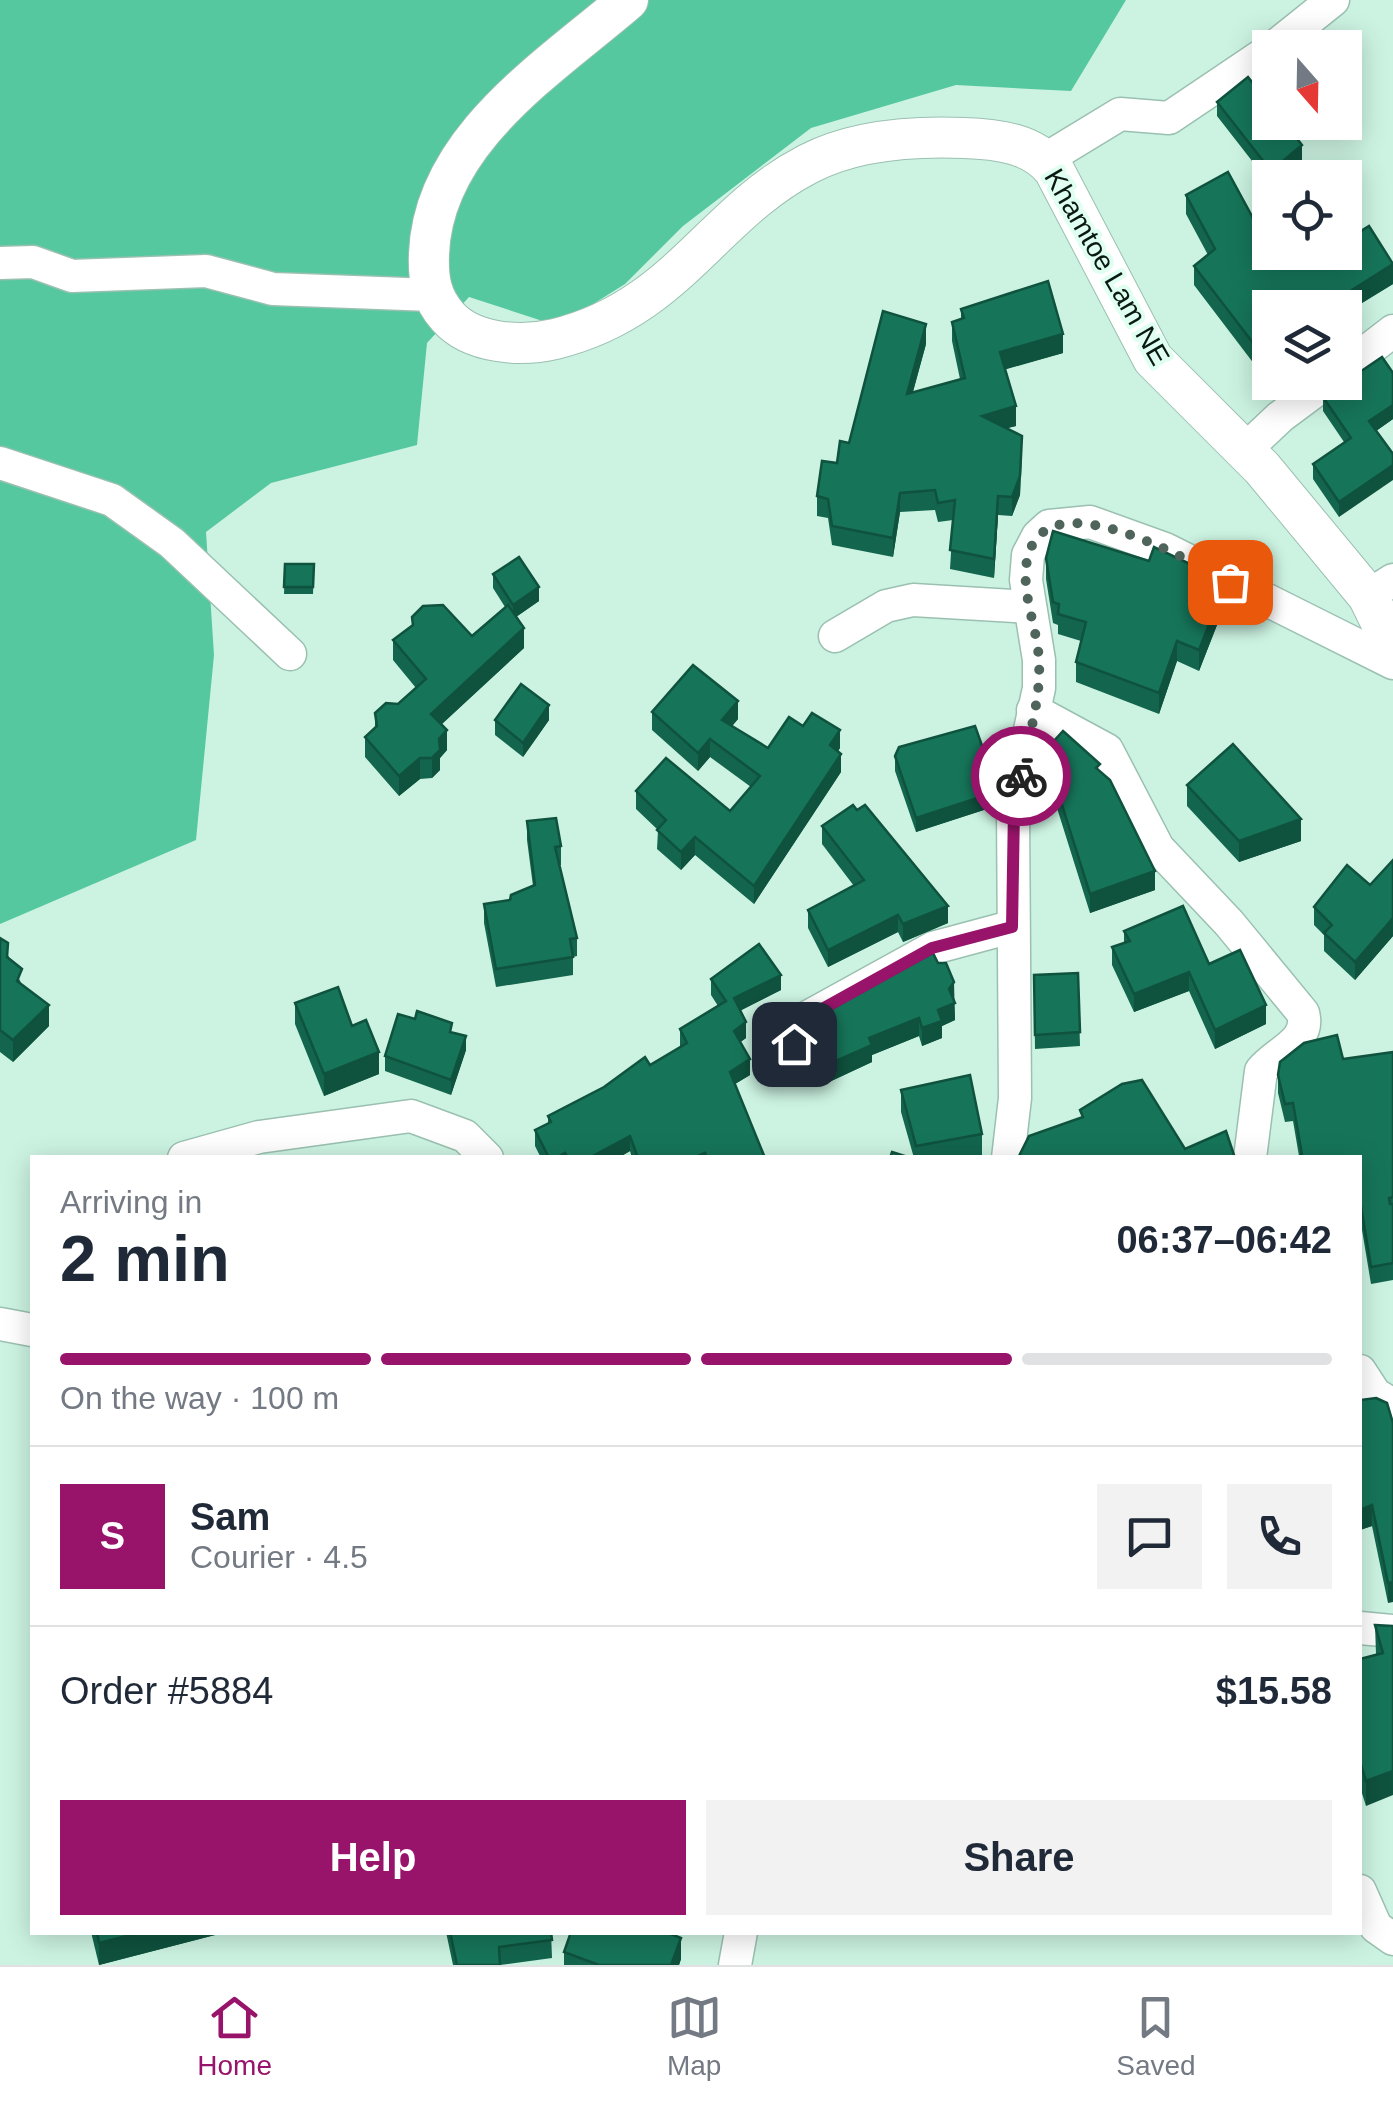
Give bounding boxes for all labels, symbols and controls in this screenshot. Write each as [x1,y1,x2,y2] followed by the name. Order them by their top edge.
[1252,30,1362,140] north arrow
[1252,30,1362,400] map controls
[1252,160,1362,270] button: locate
[1038,164,1176,370] street label: Khamtoe Lam NE
[1252,290,1362,400] button: layers
[1188,540,1273,625] pin
[1203,555,1258,610] icon: bag
[971,726,1071,826] courier
[994,749,1049,804] icon: bike
[752,1002,837,1087] pin
[767,1017,822,1072] icon: home
[60,1184,202,1220] text: Arriving in
[1116,1219,1332,1261] text: 06:37–06:42
[60,1222,230,1295] text: 2 min
[60,1380,339,1416] text: On the way · 100 m
[1097,1484,1202,1589] button: chat
[1227,1484,1332,1589] button: phone
[190,1496,270,1538] text: Sam
[100,1515,125,1557] text: S
[190,1539,368,1575] text: Courier · 4.5
[60,1670,273,1712] text: Order #5884
[1216,1670,1332,1712] text: $15.58
[60,1800,686,1915] button: Help
[706,1800,1332,1915] button: Share
[197,1990,272,2082] tab: Home
[667,1990,722,2082] tab: Map
[1116,1990,1196,2082] tab: Saved

